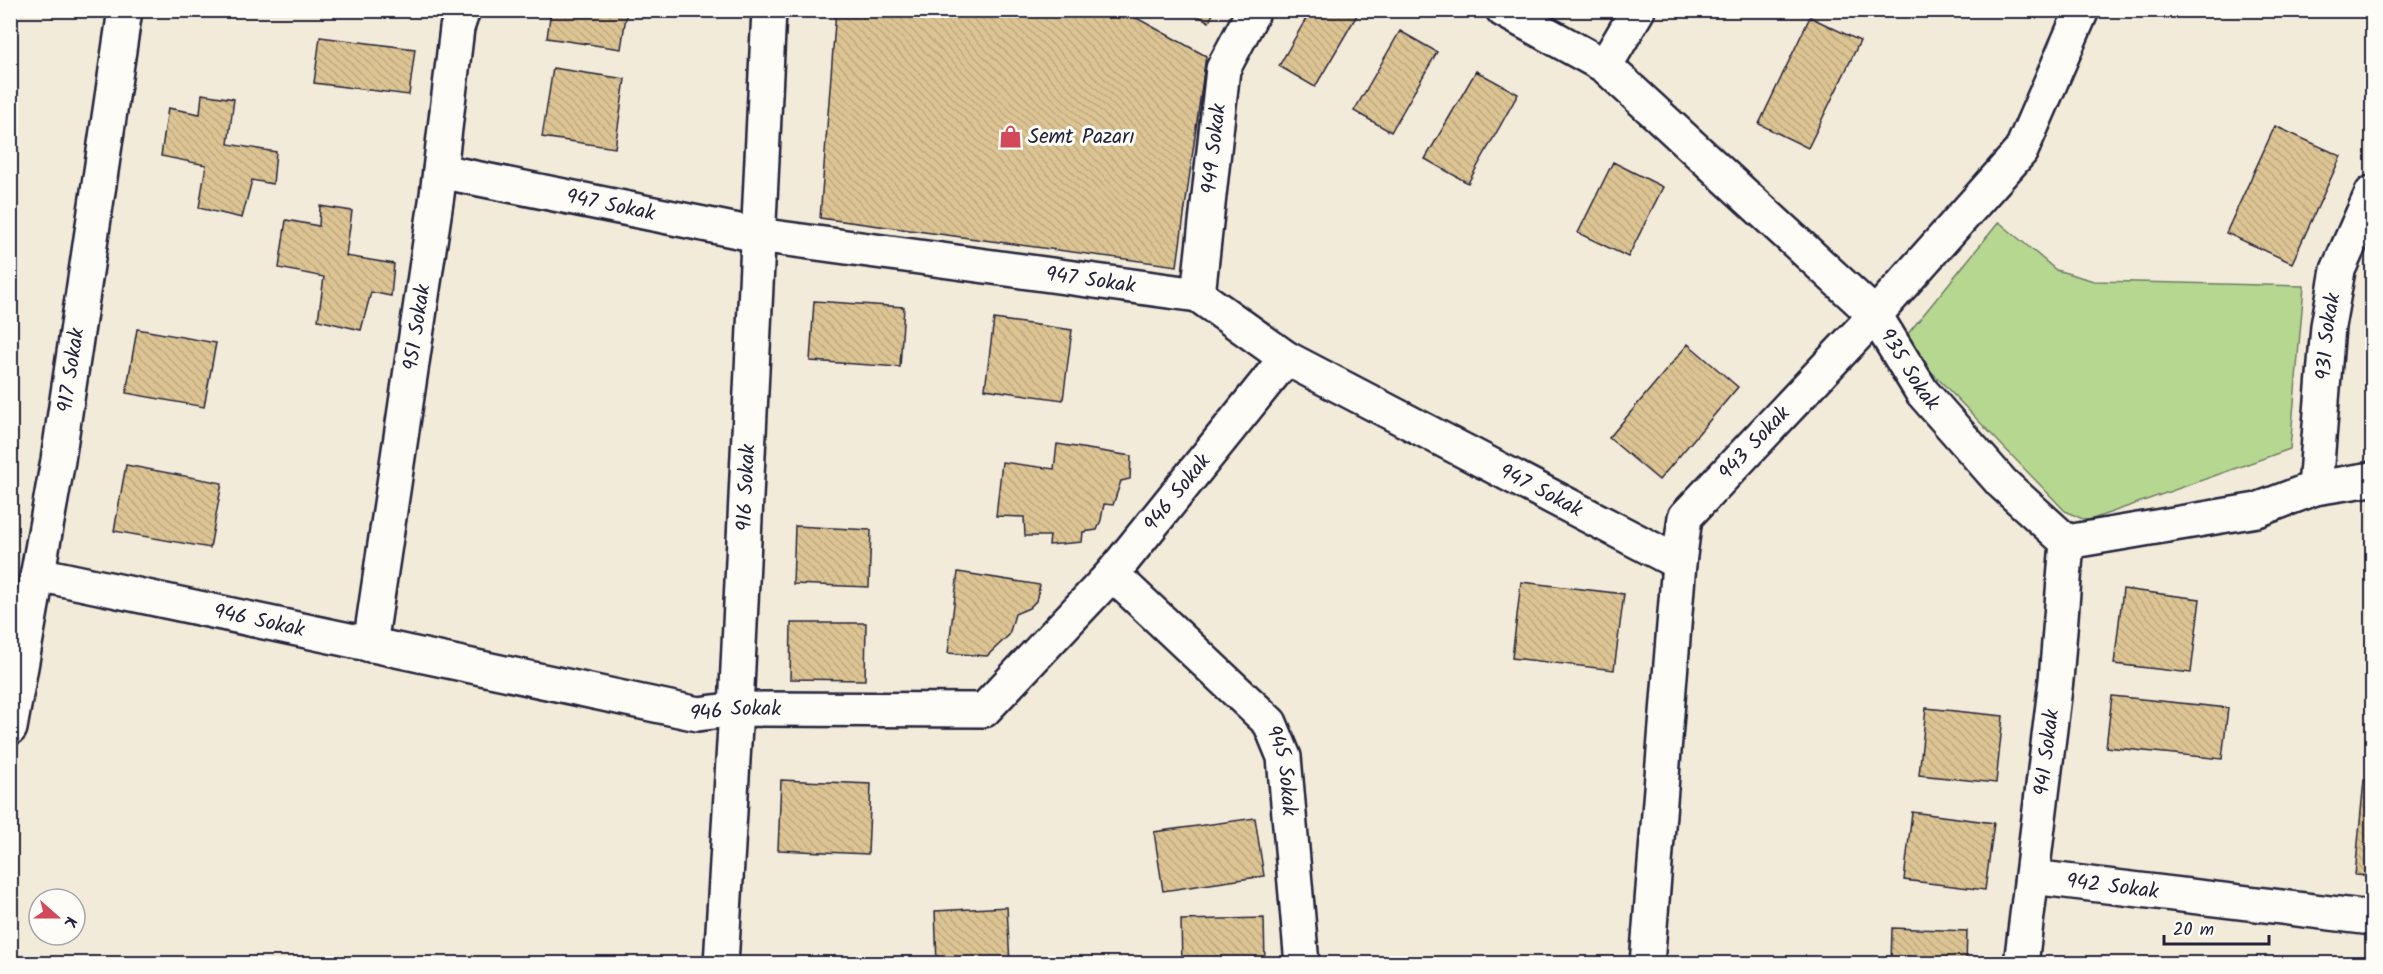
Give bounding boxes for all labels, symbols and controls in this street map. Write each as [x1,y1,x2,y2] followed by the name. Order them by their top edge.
[1193,102,1236,196] street label: 949 Sokak
[1028,121,1135,154] place label: Semt Pazarı
[997,124,1023,150] shop icon: Semt Pazarı
[563,180,658,230] street label: 947 Sokak
[1044,258,1138,303] street label: 947 Sokak
[395,282,440,373] street label: 951 Sokak
[2307,290,2350,381] street label: 931 Sokak
[1870,322,1948,418] street label: 935 Sokak
[49,326,94,415] street label: 917 Sokak
[1711,398,1798,488] street label: 943 Sokak
[728,443,765,532] street label: 916 Sokak
[1136,446,1219,539] street label: 946 Sokak
[1493,455,1588,526] street label: 947 Sokak
[211,595,308,647] street label: 946 Sokak
[686,692,781,730] street label: 946 Sokak
[2025,707,2069,798] street label: 941 Sokak
[1256,720,1306,817] street label: 945 Sokak
[2064,865,2161,909] street label: 942 Sokak
[27,887,87,947] north arrow
[2164,908,2269,946] scale bar
[56,913,83,931] text: K
[2173,916,2214,945] text: 20 m

